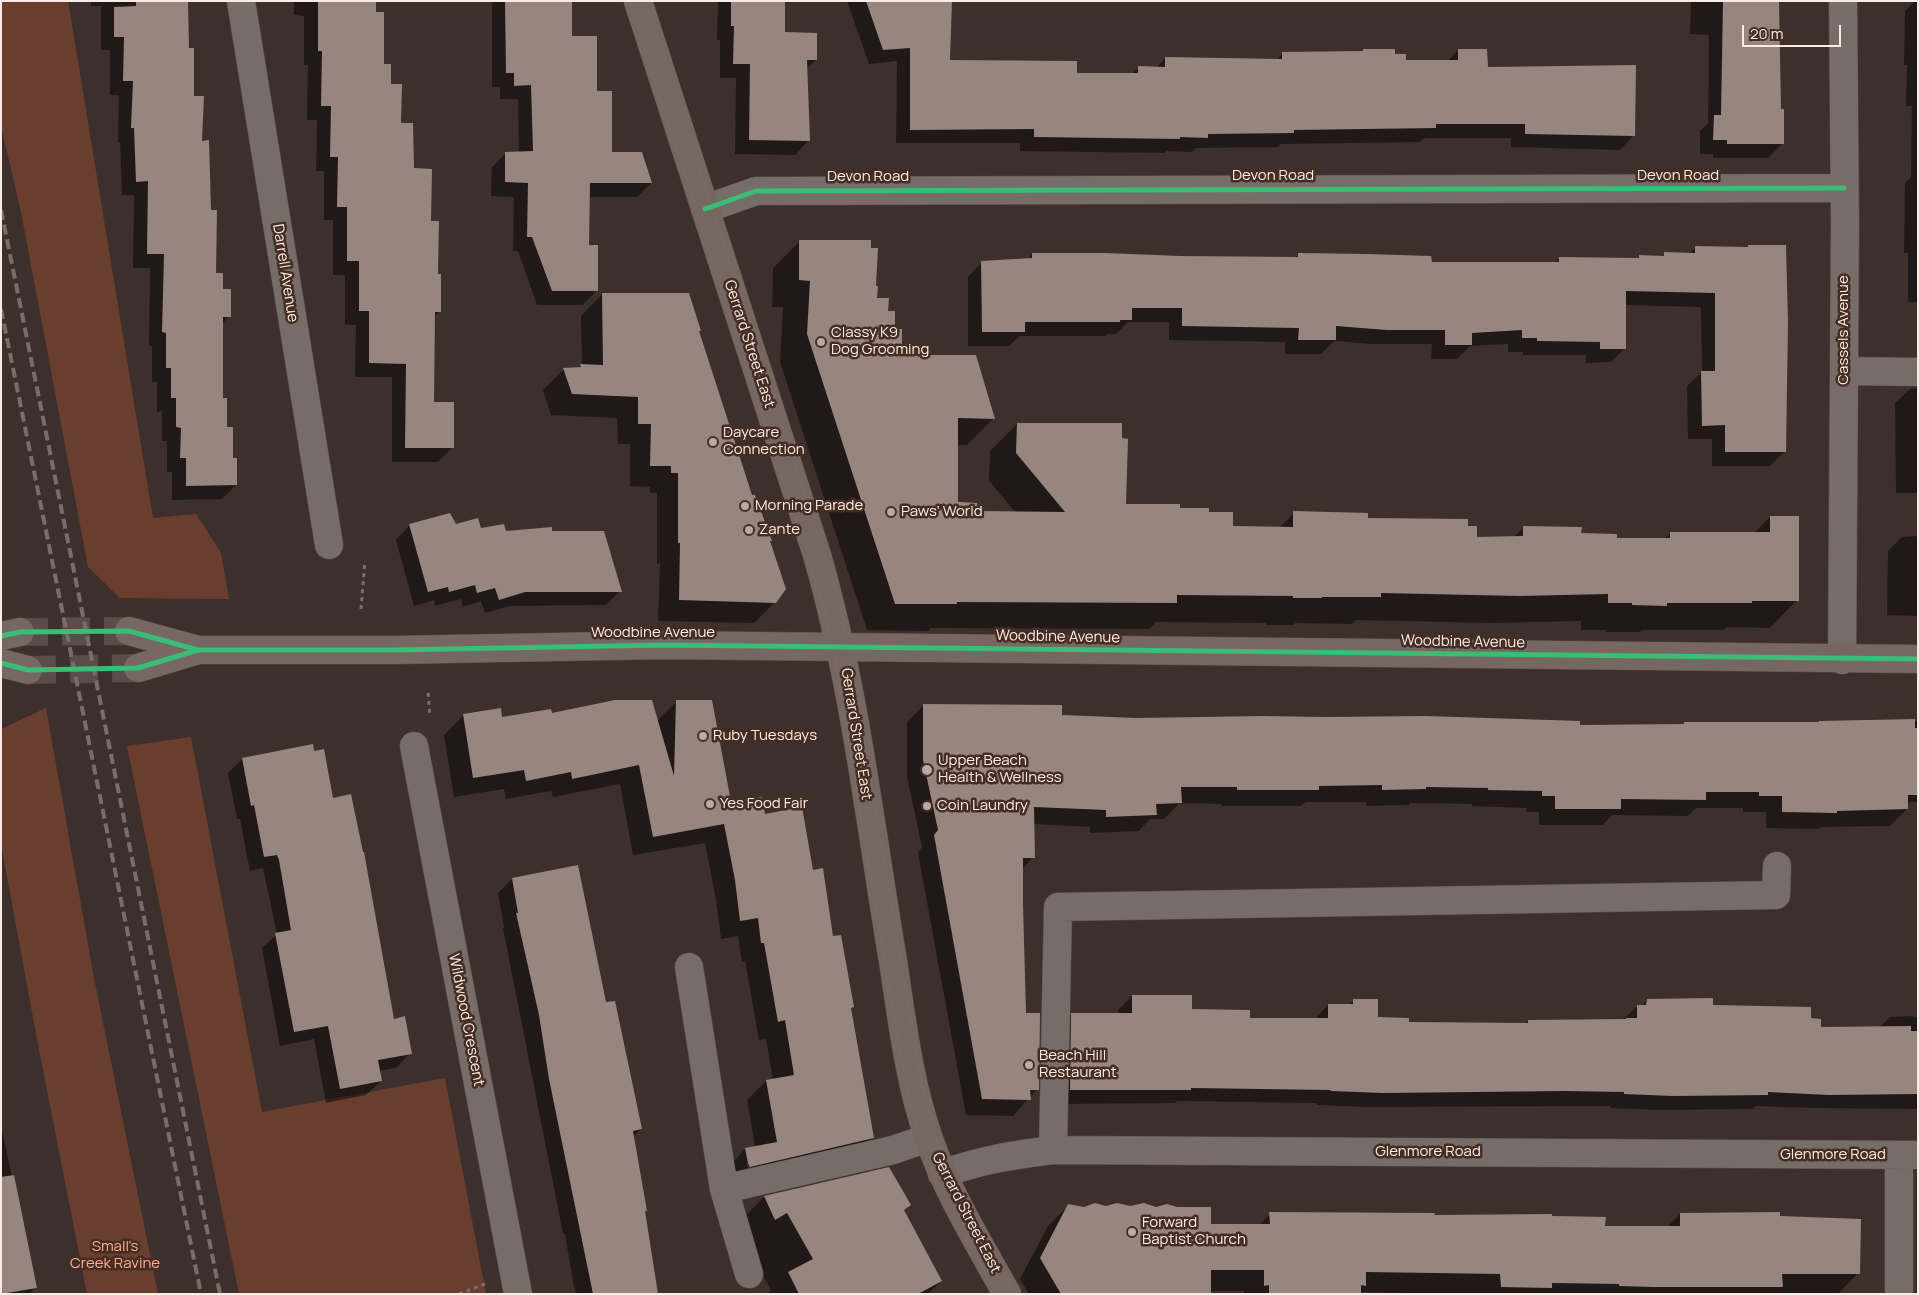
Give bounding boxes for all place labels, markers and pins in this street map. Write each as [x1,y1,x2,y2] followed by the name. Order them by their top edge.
[831,324,929,359] place label: Classy K9 Dog Grooming
[815,336,827,348] marker: Classy K9 Dog Grooming
[723,424,805,459] place label: Daycare Connection
[707,436,719,448] marker: Daycare Connection
[755,497,863,515] place label: Morning Parade
[739,500,751,512] marker: Morning Parade
[901,503,983,521] place label: Paws’ World
[885,506,897,518] marker: Paws’ World
[759,521,800,539] place label: Zante
[743,524,755,536] marker: Zante
[713,727,817,745] place label: Ruby Tuesdays
[697,730,709,742] marker: Ruby Tuesdays
[938,752,1062,787] place label: Upper Beach Health & Wellness
[920,763,934,777] marker: Upper Beach Health & Wellness
[720,795,808,813] place label: Yes Food Fair
[937,797,1028,815] place label: Coin Laundry
[704,798,716,810] marker: Yes Food Fair
[921,800,933,812] marker: Coin Laundry
[1039,1047,1117,1082] place label: Beach Hill Restaurant
[1023,1059,1035,1071] marker: Beach Hill Restaurant
[1142,1214,1246,1249] place label: Forward Baptist Church
[1126,1226,1138,1238] marker: Forward Baptist Church

